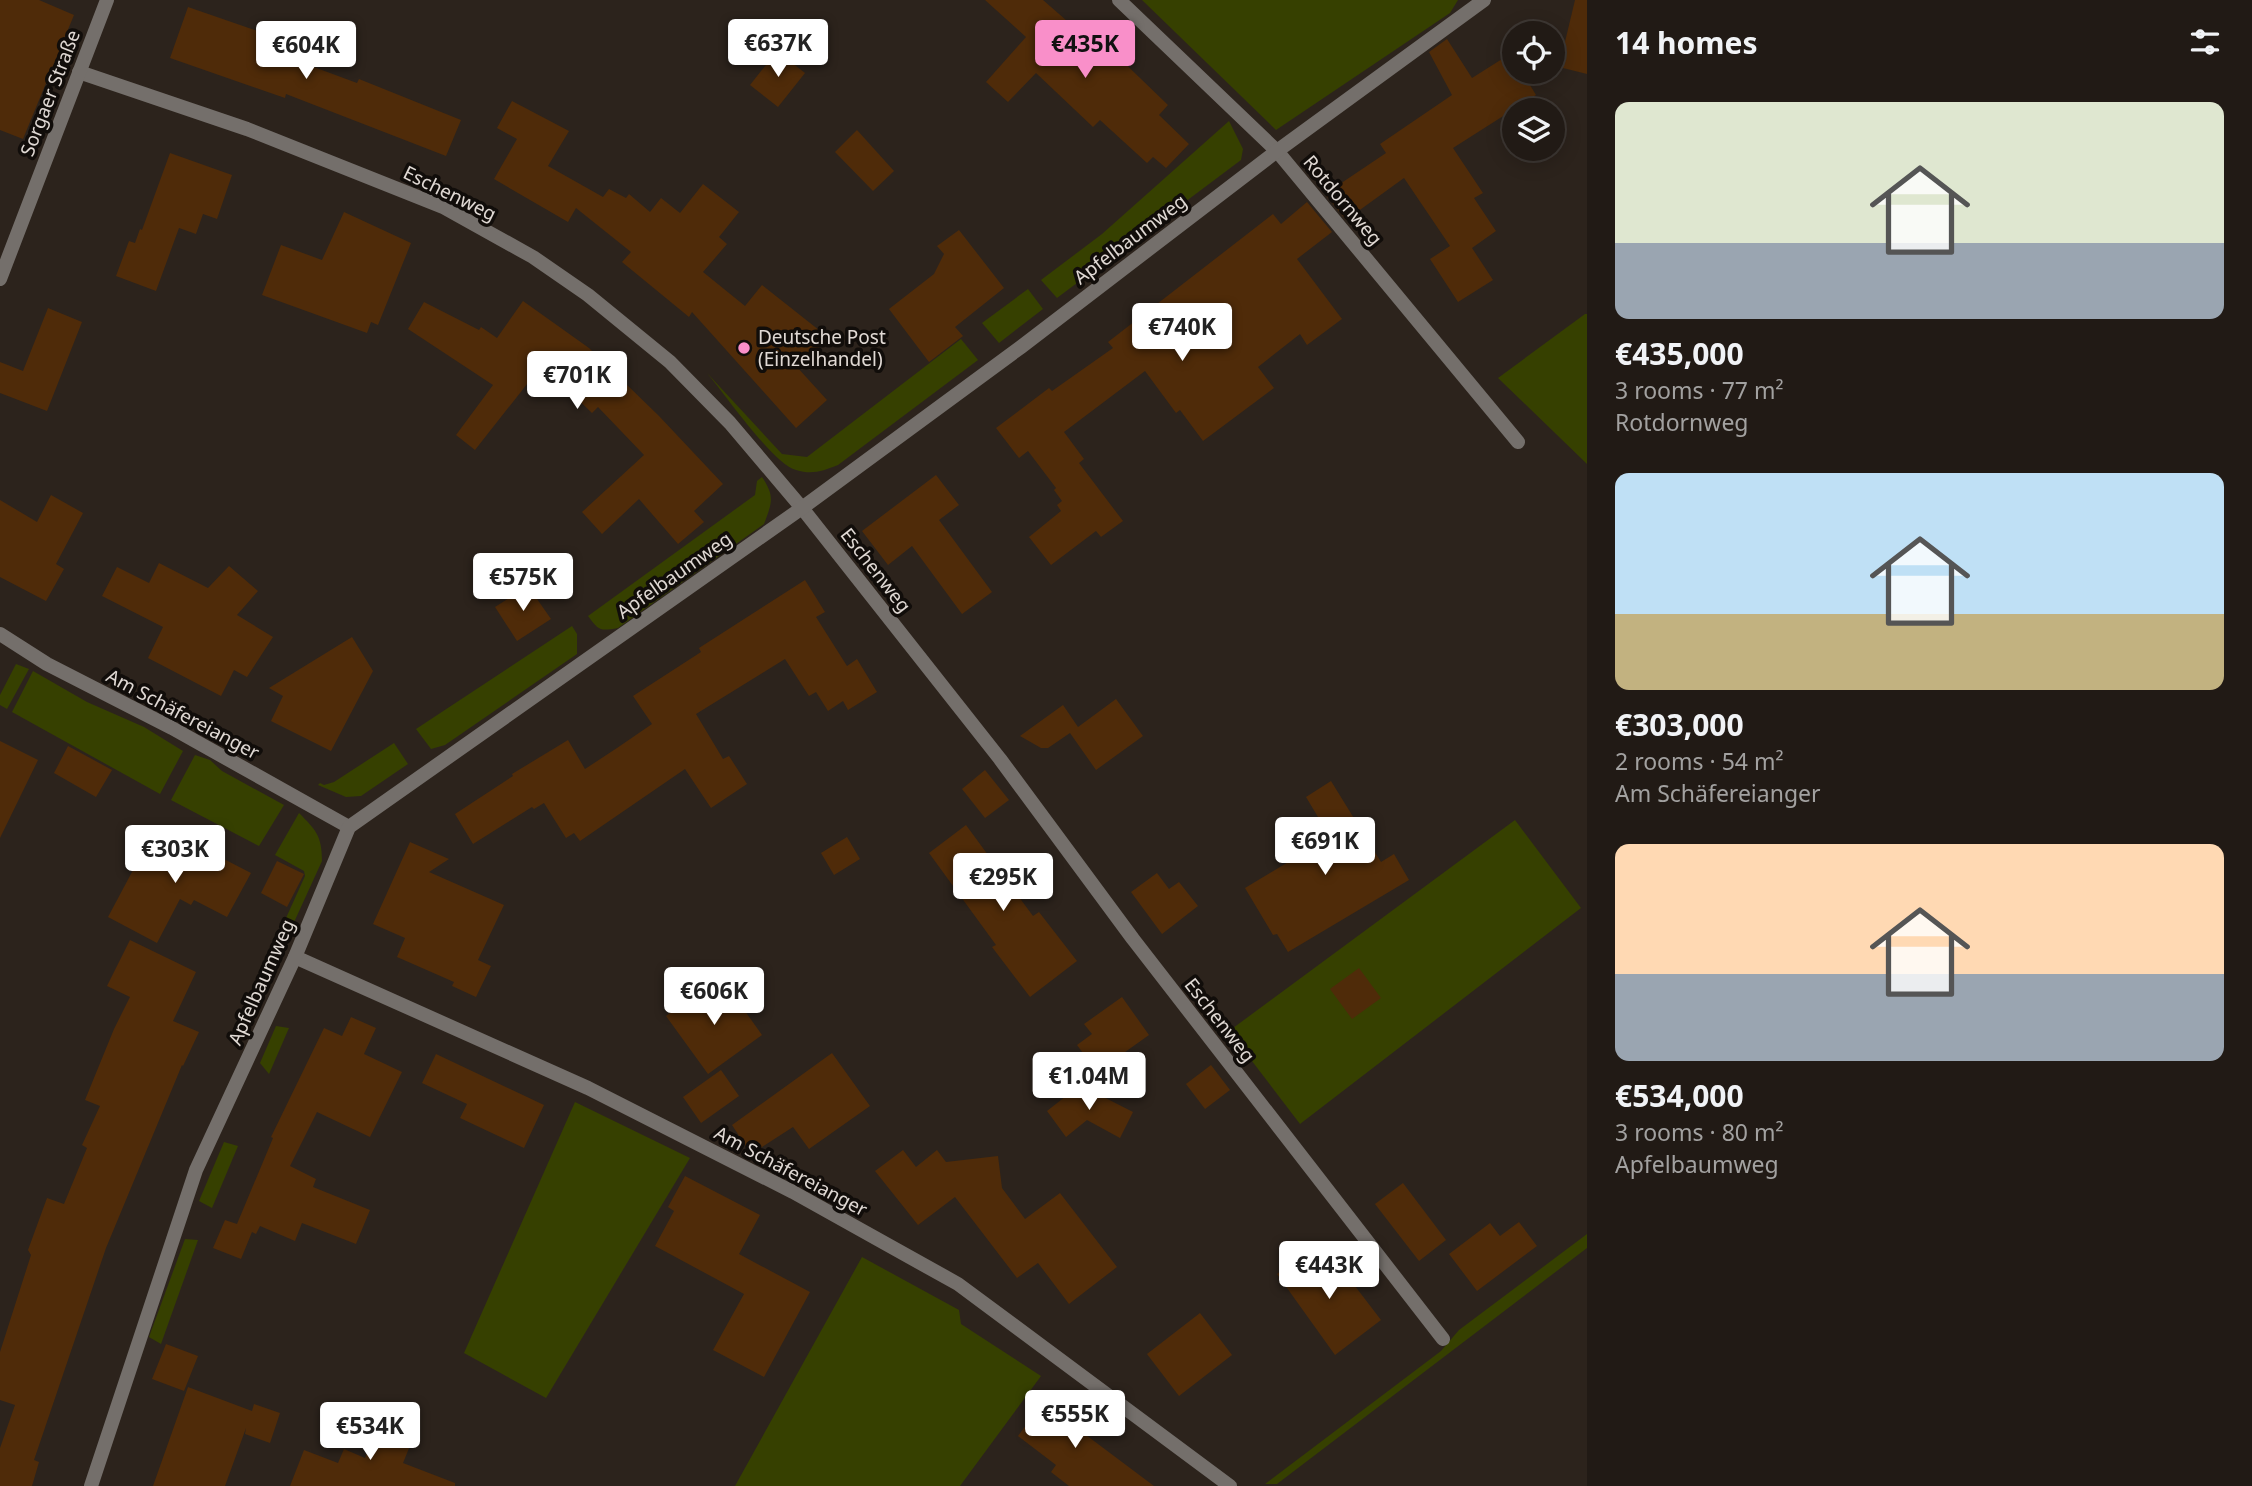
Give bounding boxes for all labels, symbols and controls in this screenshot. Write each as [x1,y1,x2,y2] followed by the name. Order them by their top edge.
[729,20,827,79] pin: €637K
[1036,20,1134,80] pin: €435K
[1502,21,1565,161] map controls
[1502,21,1565,84] button: locate
[257,22,355,81] pin: €604K
[1615,22,1758,63] text: 14 homes
[2186,23,2224,61] icon: filters
[14,26,86,160] street label: Sorgaer Straße
[744,26,812,58] text: €637K
[1051,27,1119,59] text: €435K
[272,28,340,60] text: €604K
[1502,98,1565,161] button: layers
[1857,147,1983,273] icon: home
[1298,149,1388,251] street label: Rotdornweg
[399,159,501,227] street label: Eschenweg
[1068,188,1192,290] street label: Apfelbaumweg
[1133,304,1231,363] pin: €740K
[1148,310,1216,342] text: €740K
[758,324,886,372] place label: Deutsche Post (Einzelhandel)
[1615,333,1744,374] text: €435,000
[736,340,752,356] marker: Deutsche Post (Einzelhandel)
[528,352,626,411] pin: €701K
[543,358,611,390] text: €701K
[1615,374,1784,406] text: 3 rooms · 77 m²
[1615,406,1749,438] text: Rotdornweg
[1857,518,1983,644] icon: home
[835,522,917,618] street label: Eschenweg
[611,526,737,624] street label: Apfelbaumweg
[474,554,572,613] pin: €575K
[489,560,557,592] text: €575K
[102,663,264,765] street label: Am Schäfereianger
[1615,704,1744,745] text: €303,000
[1615,745,1784,777] text: 2 rooms · 54 m²
[1615,777,1821,809] text: Am Schäfereianger
[1276,818,1374,877] pin: €691K
[1291,824,1359,856] text: €691K
[126,826,224,885] pin: €303K
[141,832,209,864] text: €303K
[954,853,1052,913] pin: €295K
[969,860,1037,892] text: €295K
[1857,889,1983,1015] icon: home
[222,915,300,1049] street label: Apfelbaumweg
[665,968,763,1027] pin: €606K
[1179,972,1261,1068] street label: Eschenweg
[680,974,748,1006] text: €606K
[1032,1052,1146,1112] pin: €1.04M
[1049,1059,1129,1091] text: €1.04M
[1615,1075,1744,1116] text: €534,000
[1615,1116,1784,1148] text: 3 rooms · 80 m²
[710,1120,872,1222] street label: Am Schäfereianger
[1615,1148,1779,1180] text: Apfelbaumweg
[1280,1242,1378,1301] pin: €443K
[1295,1248,1363,1280] text: €443K
[1026,1390,1124,1450] pin: €555K
[1041,1397,1109,1429] text: €555K
[321,1402,419,1462] pin: €534K
[336,1409,404,1441] text: €534K

